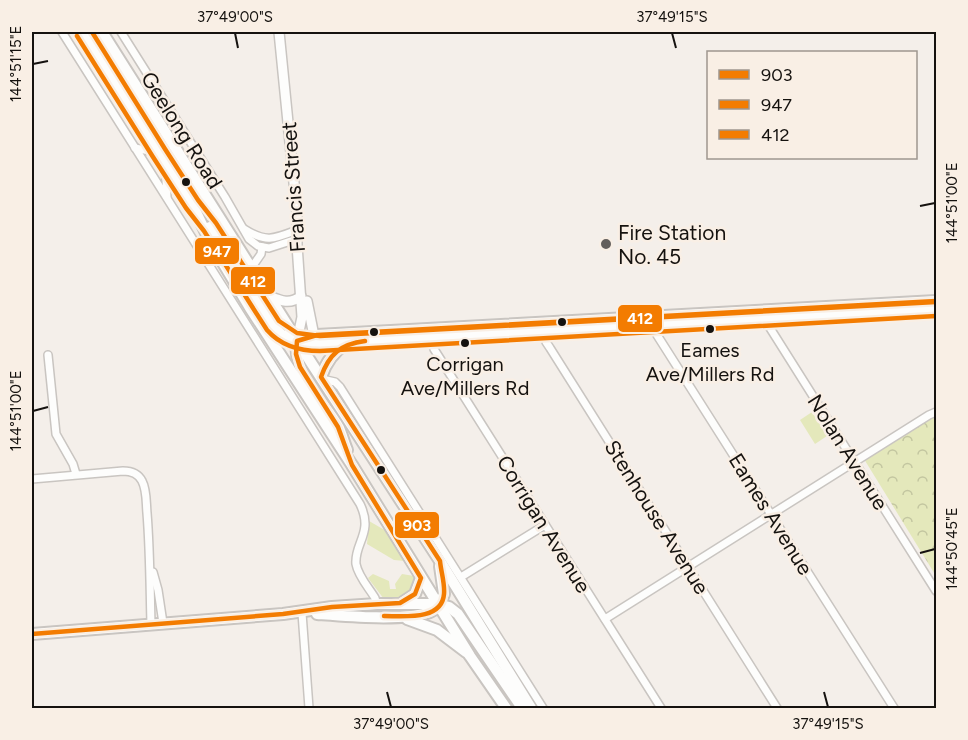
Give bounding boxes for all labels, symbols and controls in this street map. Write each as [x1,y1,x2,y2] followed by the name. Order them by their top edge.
[197,8,273,26] text: 37°49'00"S
[636,8,708,26] text: 37°49'15"S
[7,26,25,102] text: 144°51'15"E
[707,51,917,159] legend
[761,64,793,86] text: 903
[136,67,228,193] street label: Geelong Road
[761,94,792,116] text: 947
[276,121,310,253] street label: Francis Street
[761,124,790,146] text: 412
[943,162,961,244] text: 144°51'00"E
[180,176,192,188] unlabelled marker
[618,220,726,269] place label: Fire Station No. 45
[194,237,240,265] line badge: 947
[599,237,613,251] marker: Fire Station No. 45
[203,242,231,261] text: 947
[230,266,276,295] line badge: 412
[240,272,266,291] text: 412
[617,304,663,333] line badge: 412
[627,309,653,328] text: 412
[556,316,568,328] unlabelled marker
[704,323,716,335] marker: Eames Ave/Millers Rd
[368,326,380,338] unlabelled marker
[459,337,471,349] marker: Corrigan Ave/Millers Rd
[646,338,774,386] place label: Eames Ave/Millers Rd
[401,352,529,400] place label: Corrigan Ave/Millers Rd
[7,370,25,452] text: 144°51'00"E
[803,390,893,514] street label: Nolan Avenue
[599,435,715,599] street label: Stenhouse Avenue
[724,449,818,579] street label: Eames Avenue
[492,451,596,597] street label: Corrigan Avenue
[375,464,387,476] unlabelled marker
[943,507,961,591] text: 144°50'45"E
[394,511,440,539] line badge: 903
[403,516,431,535] text: 903
[353,715,429,733] text: 37°49'00"S
[792,715,864,733] text: 37°49'15"S

